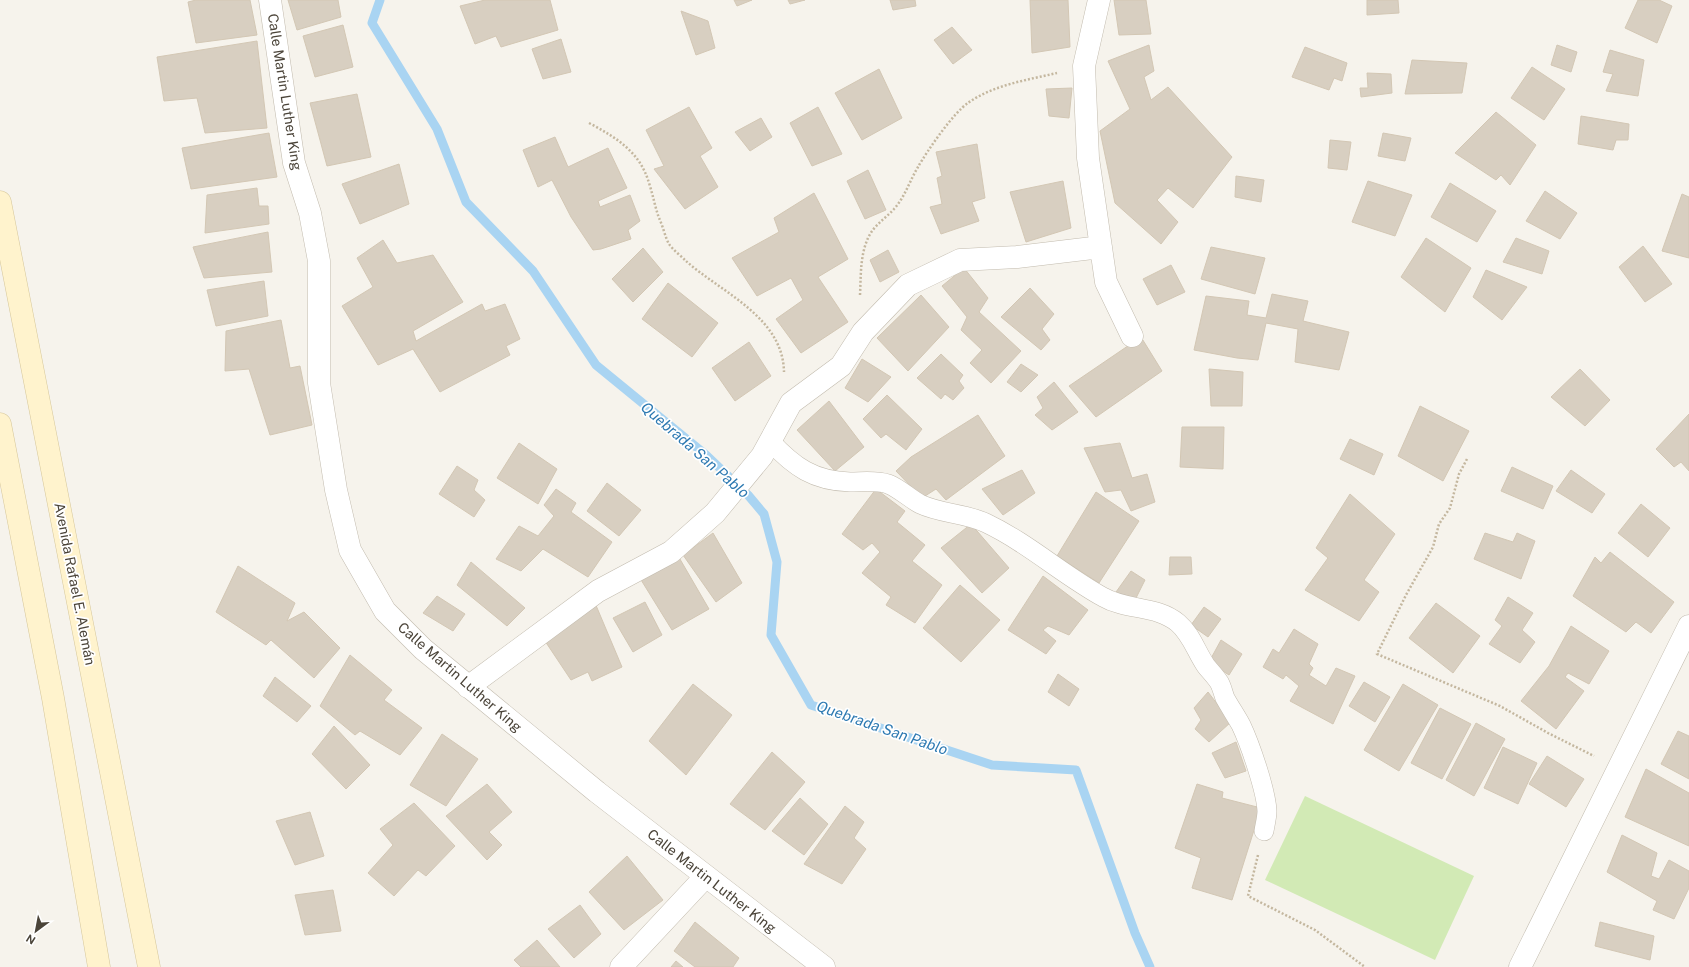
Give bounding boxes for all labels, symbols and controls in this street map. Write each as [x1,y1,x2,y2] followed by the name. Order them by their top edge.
[265,12,305,172] street label: Calle Martin Luther King
[638,398,753,501] water label: Quebrada San Pablo
[51,501,99,667] street label: Avenida Rafael E. Alemán
[395,619,525,735] street label: Calle Martin Luther King
[814,697,950,758] water label: Quebrada San Pablo
[645,826,780,936] street label: Calle Martin Luther King
[16,911,56,951] north arrow
[24,932,38,947] text: N

